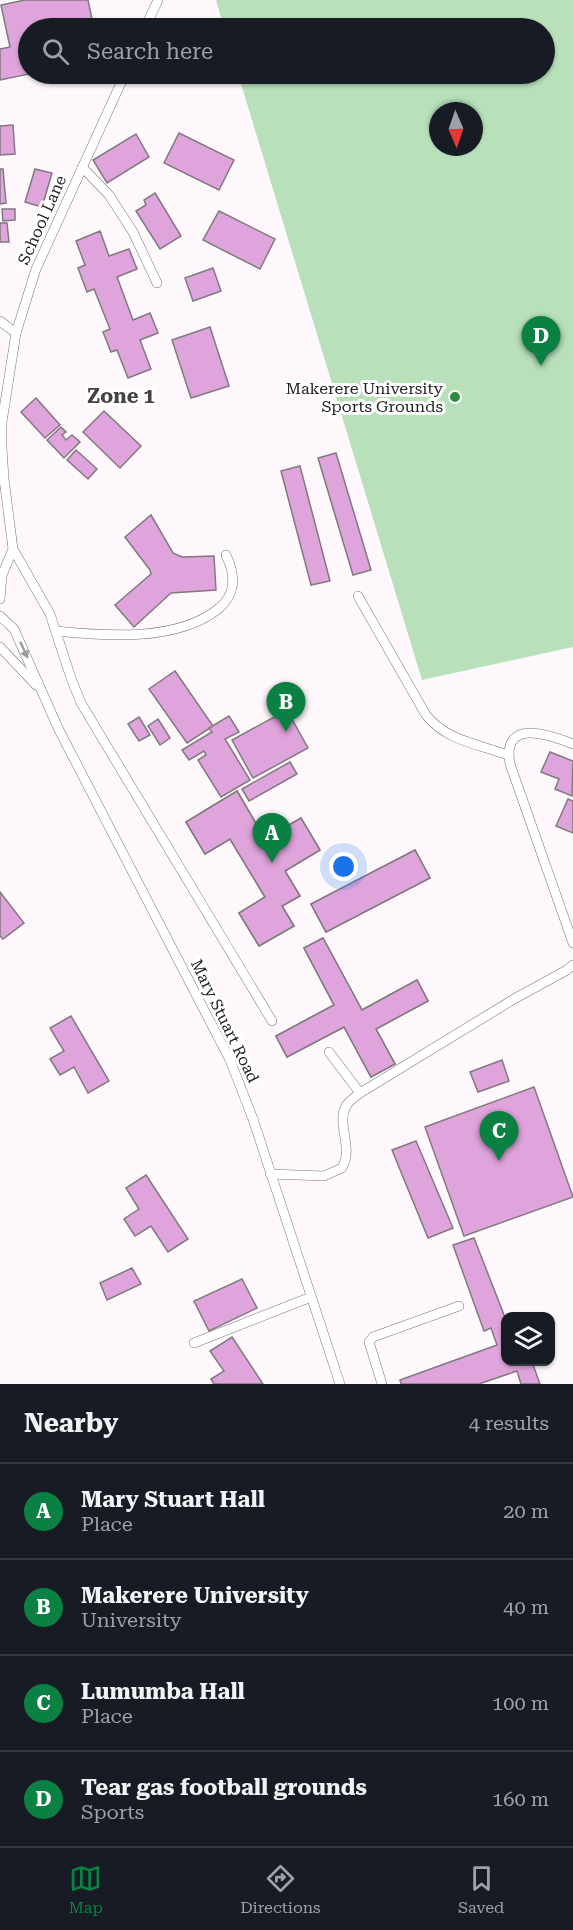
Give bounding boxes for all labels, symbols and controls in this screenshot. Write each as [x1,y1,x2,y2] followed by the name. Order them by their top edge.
[18,18,555,84] search box
[39,35,72,68] icon: search
[87,39,213,64] text: Search here
[429,102,483,156] north arrow
[14,172,70,268] street label: School Lane
[522,316,560,366] pin: D
[286,379,444,416] place label: Makerere University Sports Grounds
[87,384,155,408] district label: Zone 1
[448,390,462,404] marker: Makerere University Sports Grounds
[19,642,28,659] one-way arrow
[266,682,306,732] pin: B
[252,814,292,863] pin: A
[329,852,358,881] your location
[187,956,263,1086] street label: Mary Stuart Road
[480,1112,518,1161] pin: C
[501,1312,555,1366] map controls
[501,1312,555,1366] button: layers
[24,1408,118,1438] text: Nearby
[469,1411,549,1435] text: 4 results
[81,1487,265,1512] text: Mary Stuart Hall
[36,1499,51,1523] text: A
[503,1499,549,1523] text: 20 m
[81,1512,133,1536] text: Place
[81,1583,309,1608] text: Makerere University
[36,1595,51,1619] text: B
[503,1595,549,1619] text: 40 m
[81,1608,182,1632] text: University
[81,1679,245,1704] text: Lumumba Hall
[37,1691,51,1715] text: C
[492,1691,549,1715] text: 100 m
[81,1704,133,1728] text: Place
[81,1775,367,1800] text: Tear gas football grounds
[35,1787,52,1811] text: D
[492,1787,549,1811] text: 160 m
[81,1800,144,1824] text: Sports
[69,1862,103,1917] tab: Map
[240,1862,321,1917] tab: Directions
[458,1862,504,1917] tab: Saved

